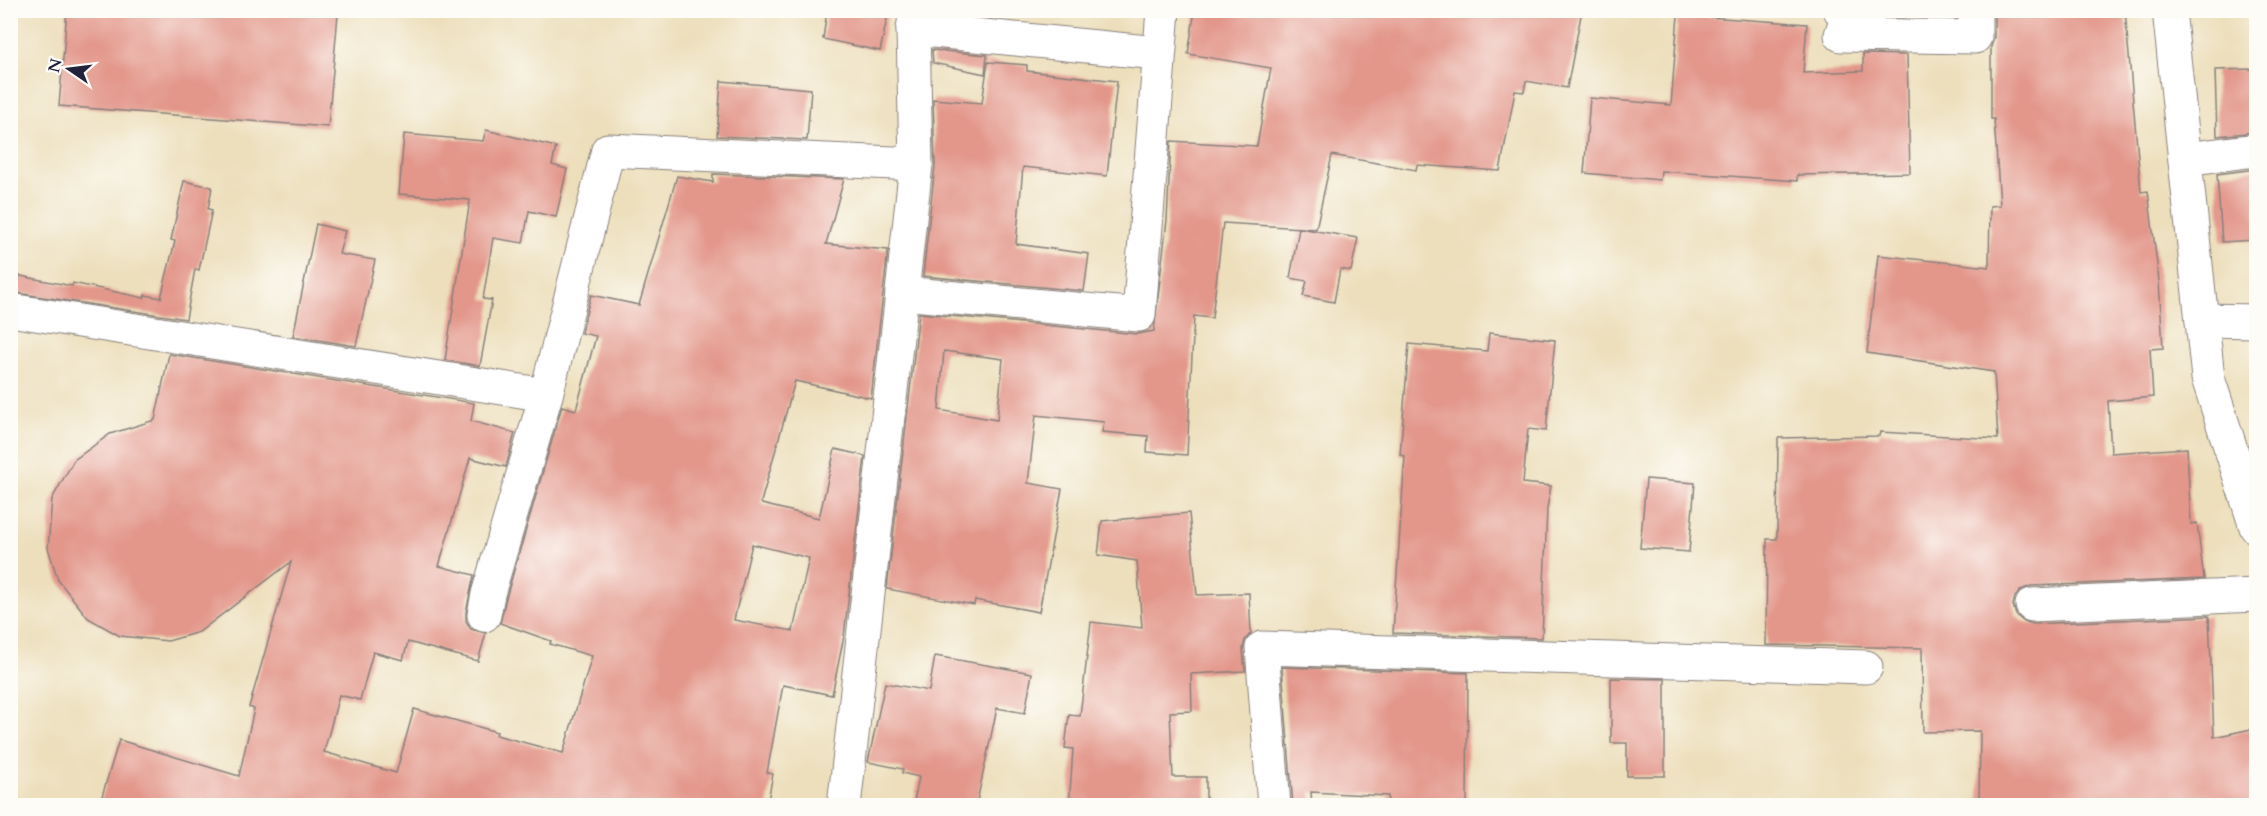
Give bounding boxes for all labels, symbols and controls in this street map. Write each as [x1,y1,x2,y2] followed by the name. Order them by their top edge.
[39,39,99,99] north arrow
[43,56,68,75] text: N

